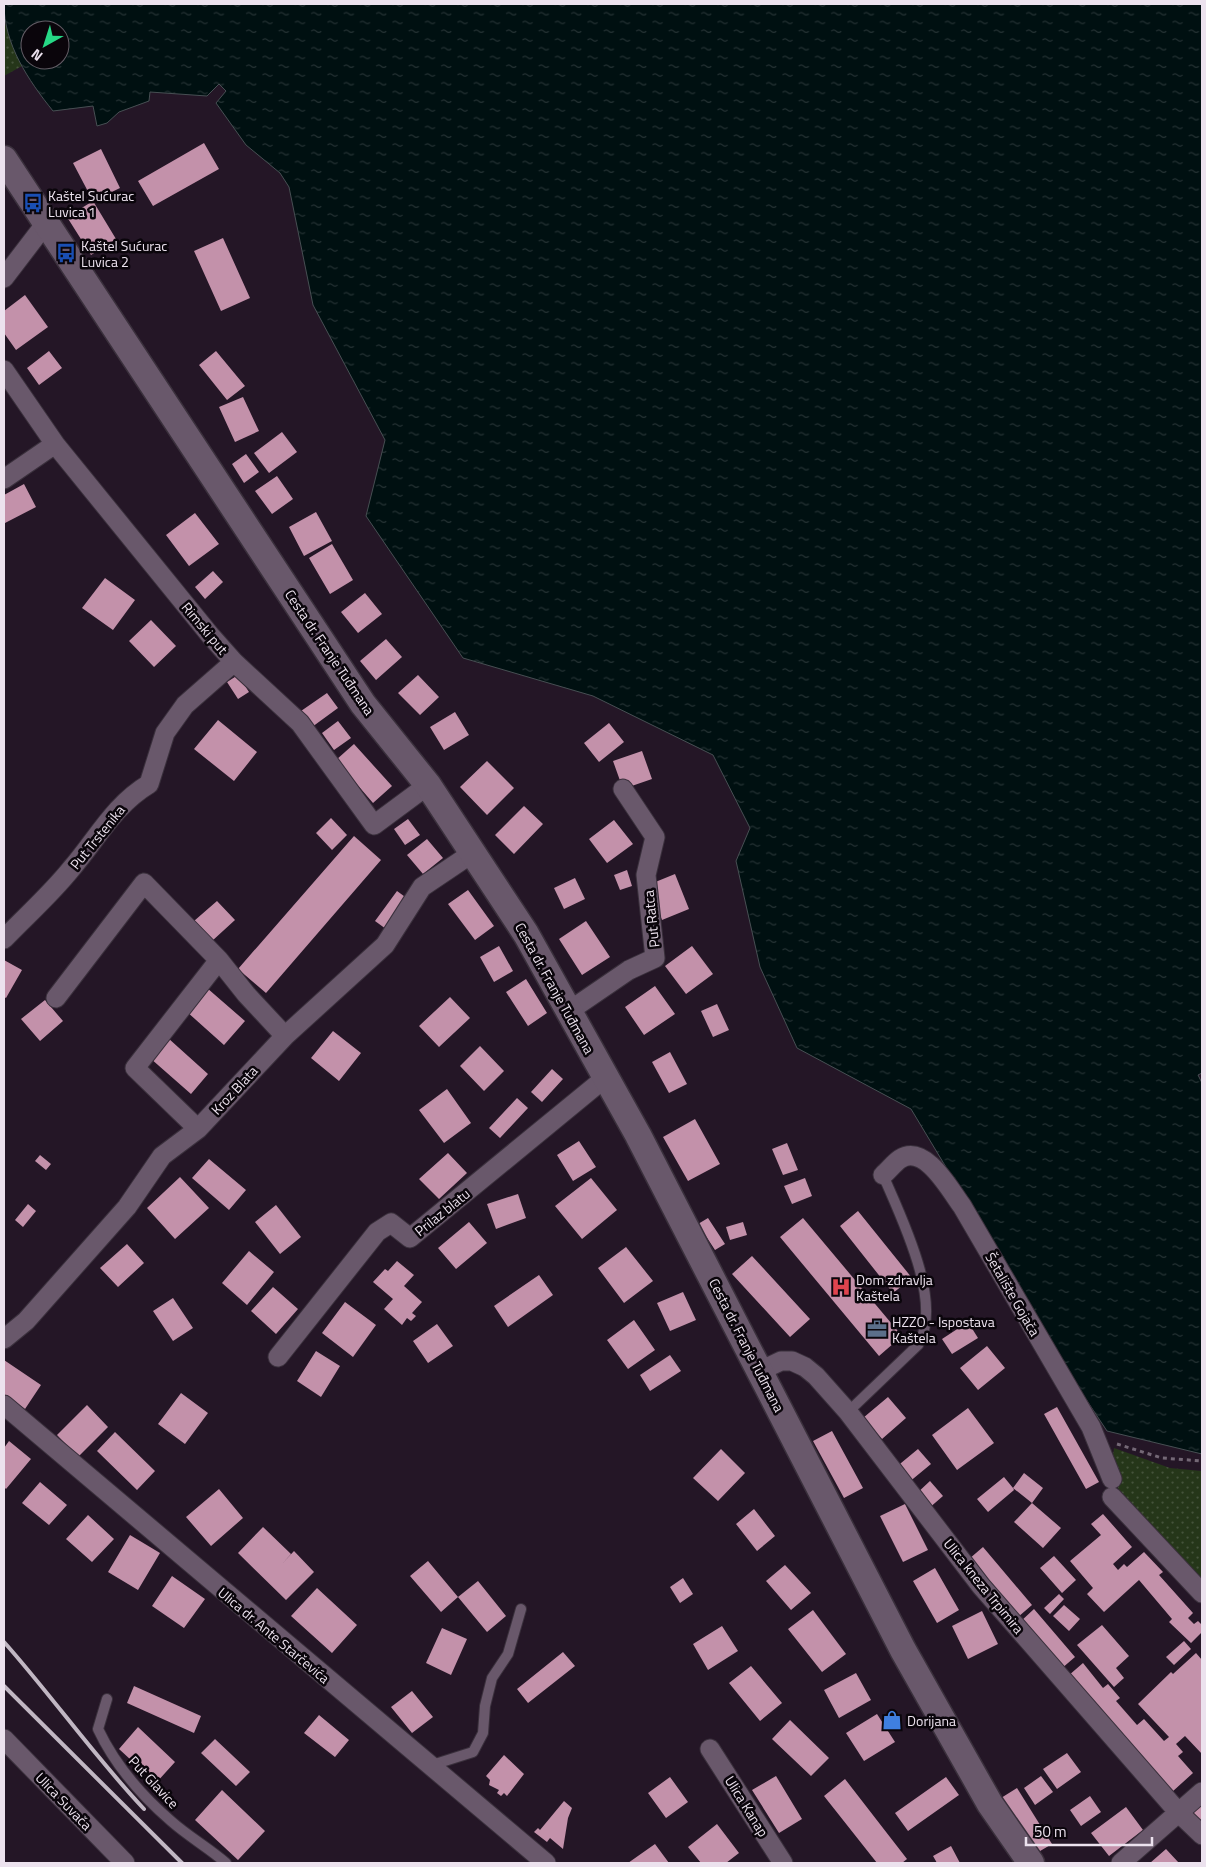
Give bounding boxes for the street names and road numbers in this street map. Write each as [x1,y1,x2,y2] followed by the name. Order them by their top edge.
[280,585,380,719] street label: Cesta dr. Franje Tuđmana
[177,597,233,659] street label: Rimski put
[64,800,130,874] street label: Put Trstenika
[638,889,664,949] street label: Put Ratca
[510,918,600,1058] street label: Cesta dr. Franje Tuđmana
[206,1061,262,1119] street label: Kroz Blata
[410,1183,474,1241] street label: Prilaz blatu
[980,1248,1046,1340] street label: Šetalište Gojača
[704,1275,790,1415] street label: Cesta dr. Franje Tuđmana
[939,1534,1029,1638] street label: Ulica kneza Trpimira
[214,1582,334,1688] street label: Ulica dr. Ante Starčevića
[124,1751,184,1813] street label: Put Glavice
[31,1767,97,1835] street label: Ulica Suvača
[720,1771,774,1841] street label: Ulica Kanap

